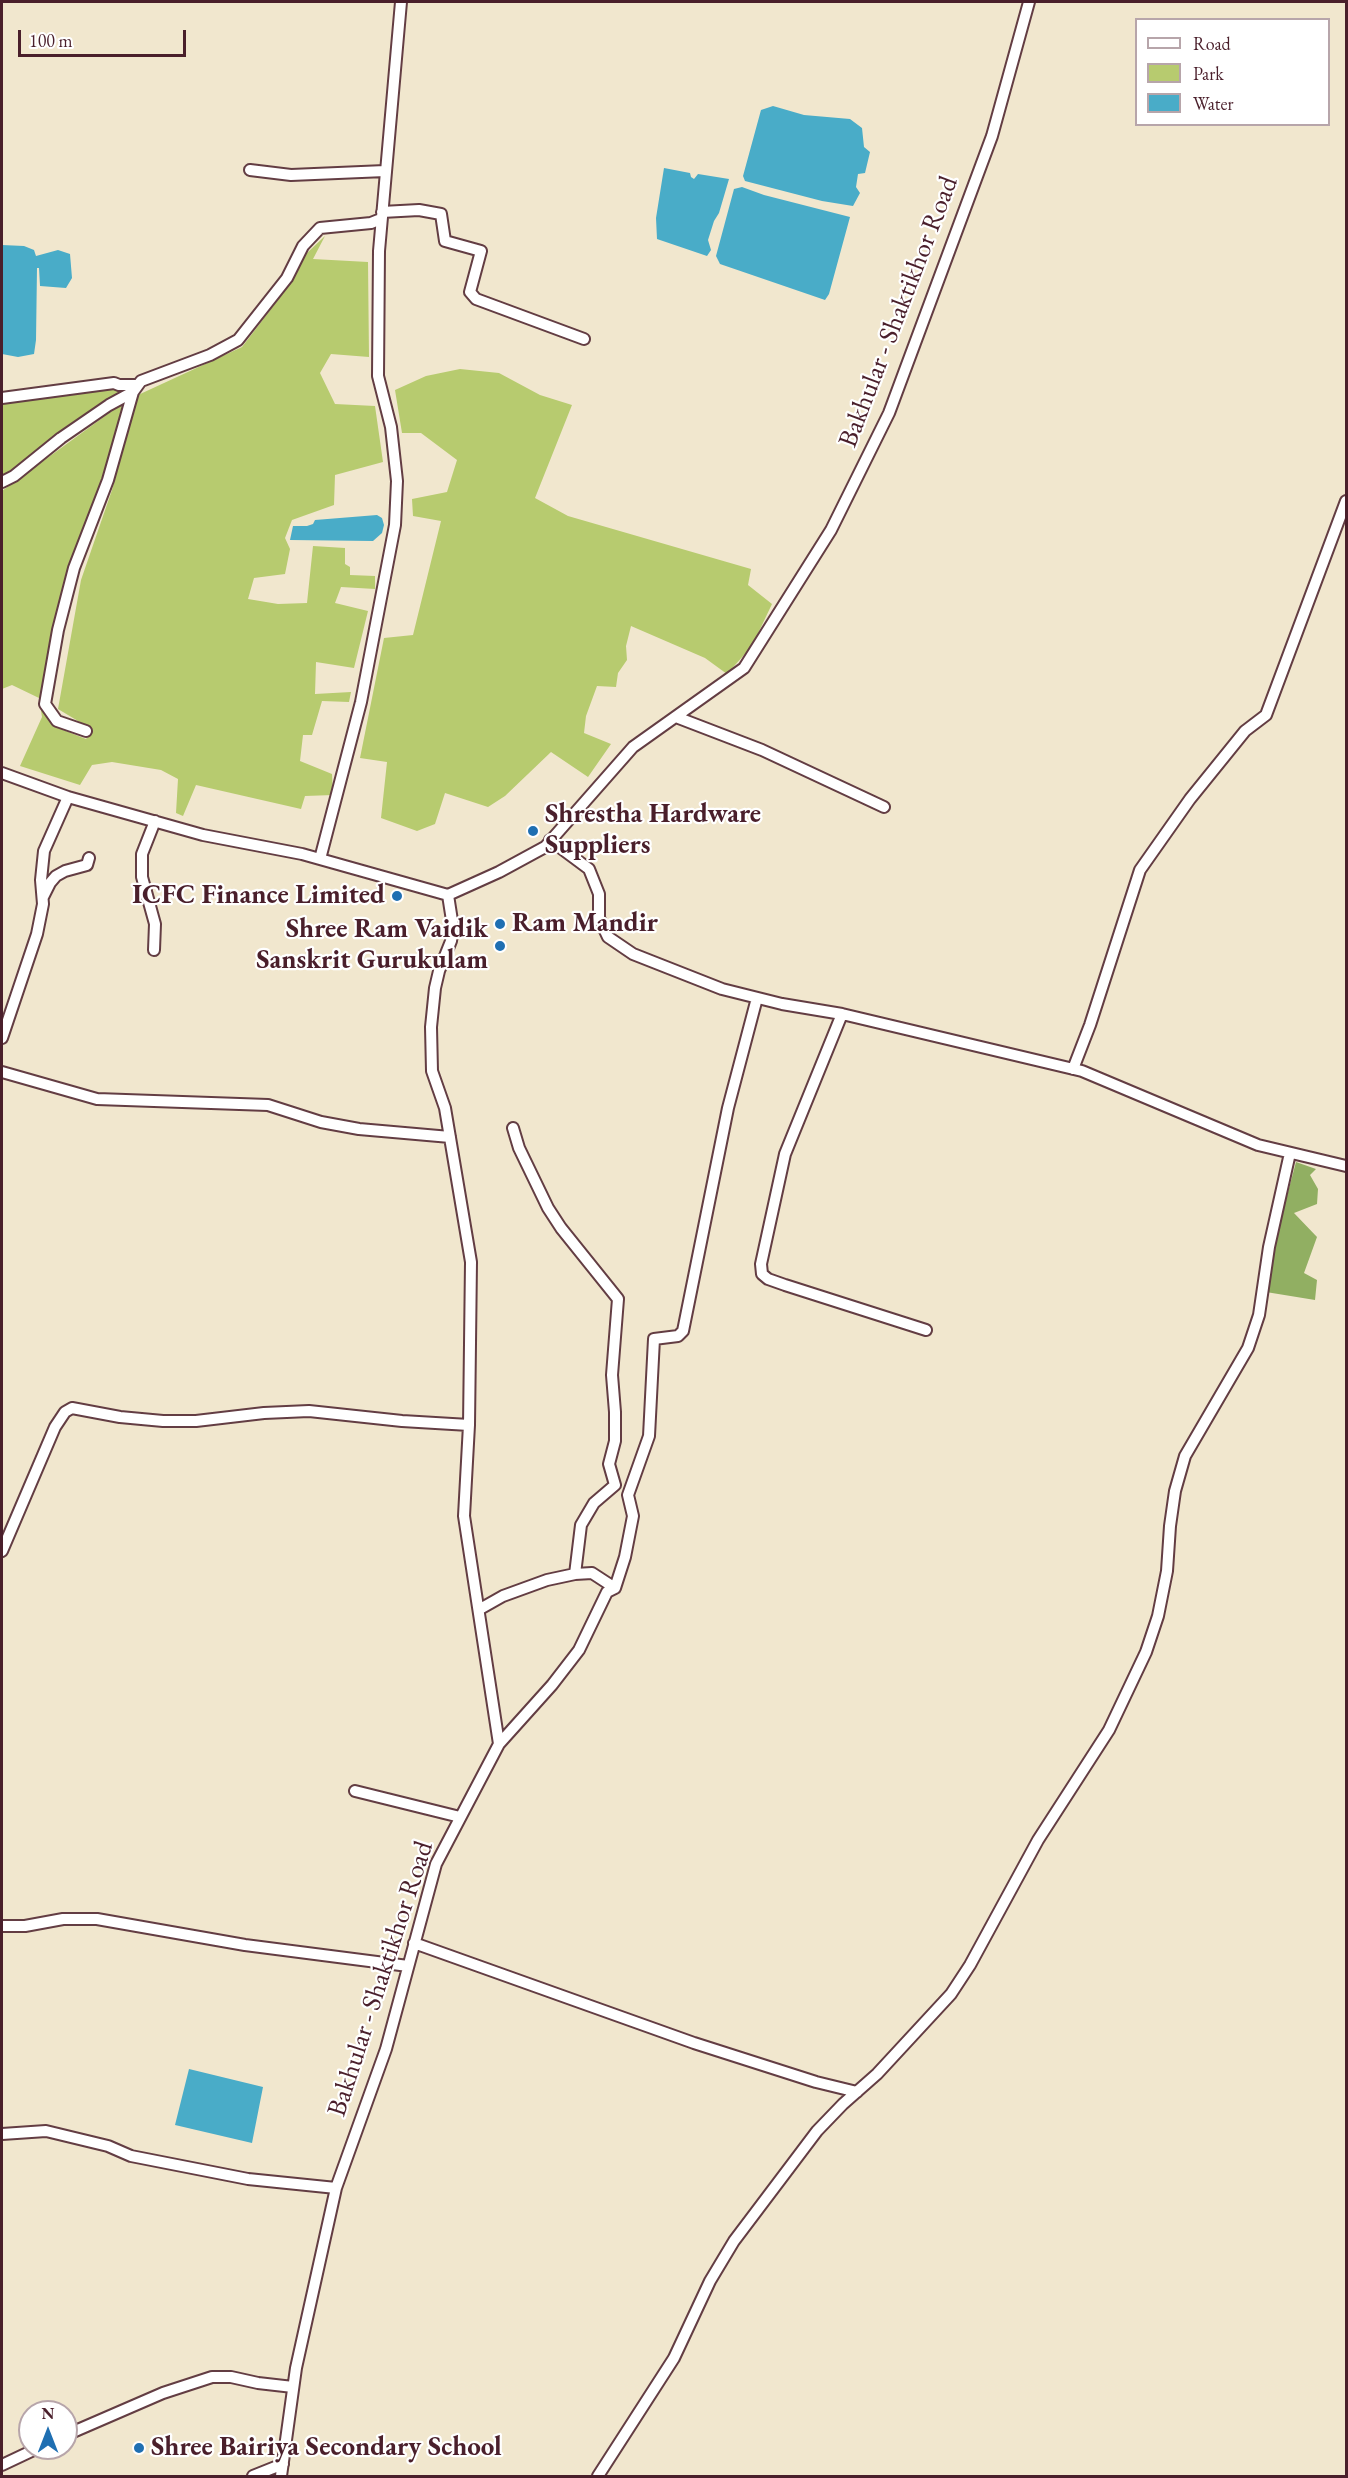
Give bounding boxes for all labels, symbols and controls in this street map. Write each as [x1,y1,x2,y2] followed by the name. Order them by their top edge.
[21,18,189,56] scale bar
[1135,18,1330,126] legend
[29,29,73,52] text: 100 m
[1193,32,1231,55] text: Road
[1193,62,1224,85] text: Park
[1193,92,1234,115] text: Water
[832,172,966,452] street label: Bakhular - Shaktikhor Road
[545,799,761,862] place label: Shrestha Hardware Suppliers
[526,824,540,838] marker: Shrestha Hardware Suppliers
[132,880,385,912] place label: ICFC Finance Limited
[390,889,404,903] marker: ICFC Finance Limited
[512,908,658,940] place label: Ram Mandir
[256,914,488,977] place label: Shree Ram Vaidik Sanskrit Gurukulam
[493,917,507,931] marker: Ram Mandir
[493,939,507,953] marker: Shree Ram Vaidik Sanskrit Gurukulam
[321,1837,441,2121] street label: Bakhular - Shaktikhor Road
[18,2400,78,2460] north arrow
[42,2403,54,2424] text: N
[151,2432,502,2464] place label: Shree Bairiya Secondary School
[132,2441,146,2455] marker: Shree Bairiya Secondary School

